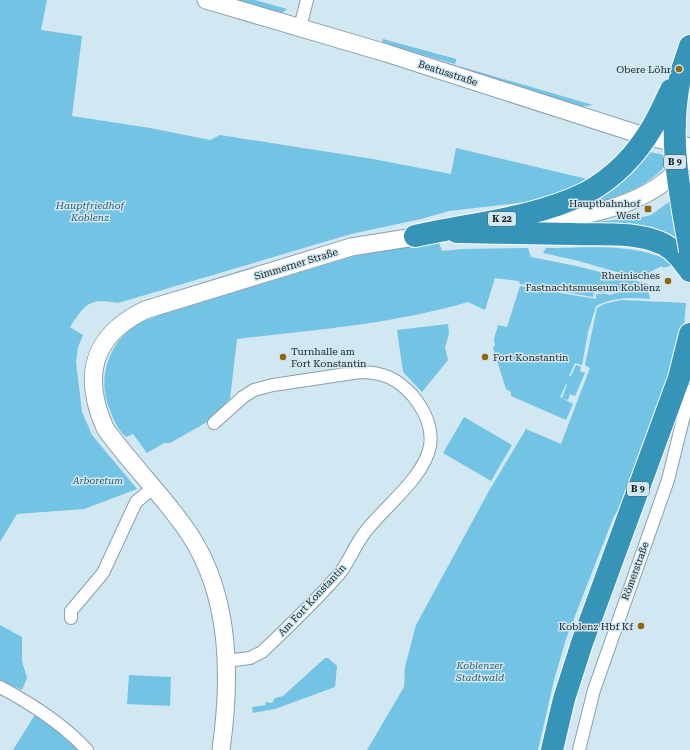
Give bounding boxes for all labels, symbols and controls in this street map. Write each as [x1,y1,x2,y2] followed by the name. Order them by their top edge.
[417,58,480,88] street label: Beatusstraße
[616,64,671,75] place label: Obere Löhr
[674,64,684,74] marker: Obere Löhr
[664,155,686,169] road number: B 9
[569,198,641,221] place label: Hauptbahnhof West
[55,200,125,223] park label: Hauptfriedhof Koblenz
[643,204,653,214] marker: Hauptbahnhof West
[488,212,516,226] road number: K 22
[253,246,340,282] street label: Simmerner Straße
[526,270,660,293] place label: Rheinisches Fastnachtsmuseum Koblenz
[663,276,673,286] marker: Rheinisches Fastnachtsmuseum Koblenz
[291,346,367,369] place label: Turnhalle am Fort Konstantin
[278,352,288,362] marker: Turnhalle am Fort Konstantin
[480,352,490,362] marker: Fort Konstantin
[493,352,569,363] place label: Fort Konstantin
[72,475,123,486] park label: Arboretum
[627,482,649,496] road number: B 9
[619,540,651,602] street label: Römerstraße
[276,561,349,638] street label: Am Fort Konstantin
[559,621,634,632] place label: Koblenz Hbf Kf
[636,621,646,631] marker: Koblenz Hbf Kf
[455,660,504,683] park label: Koblenzer Stadtwald

